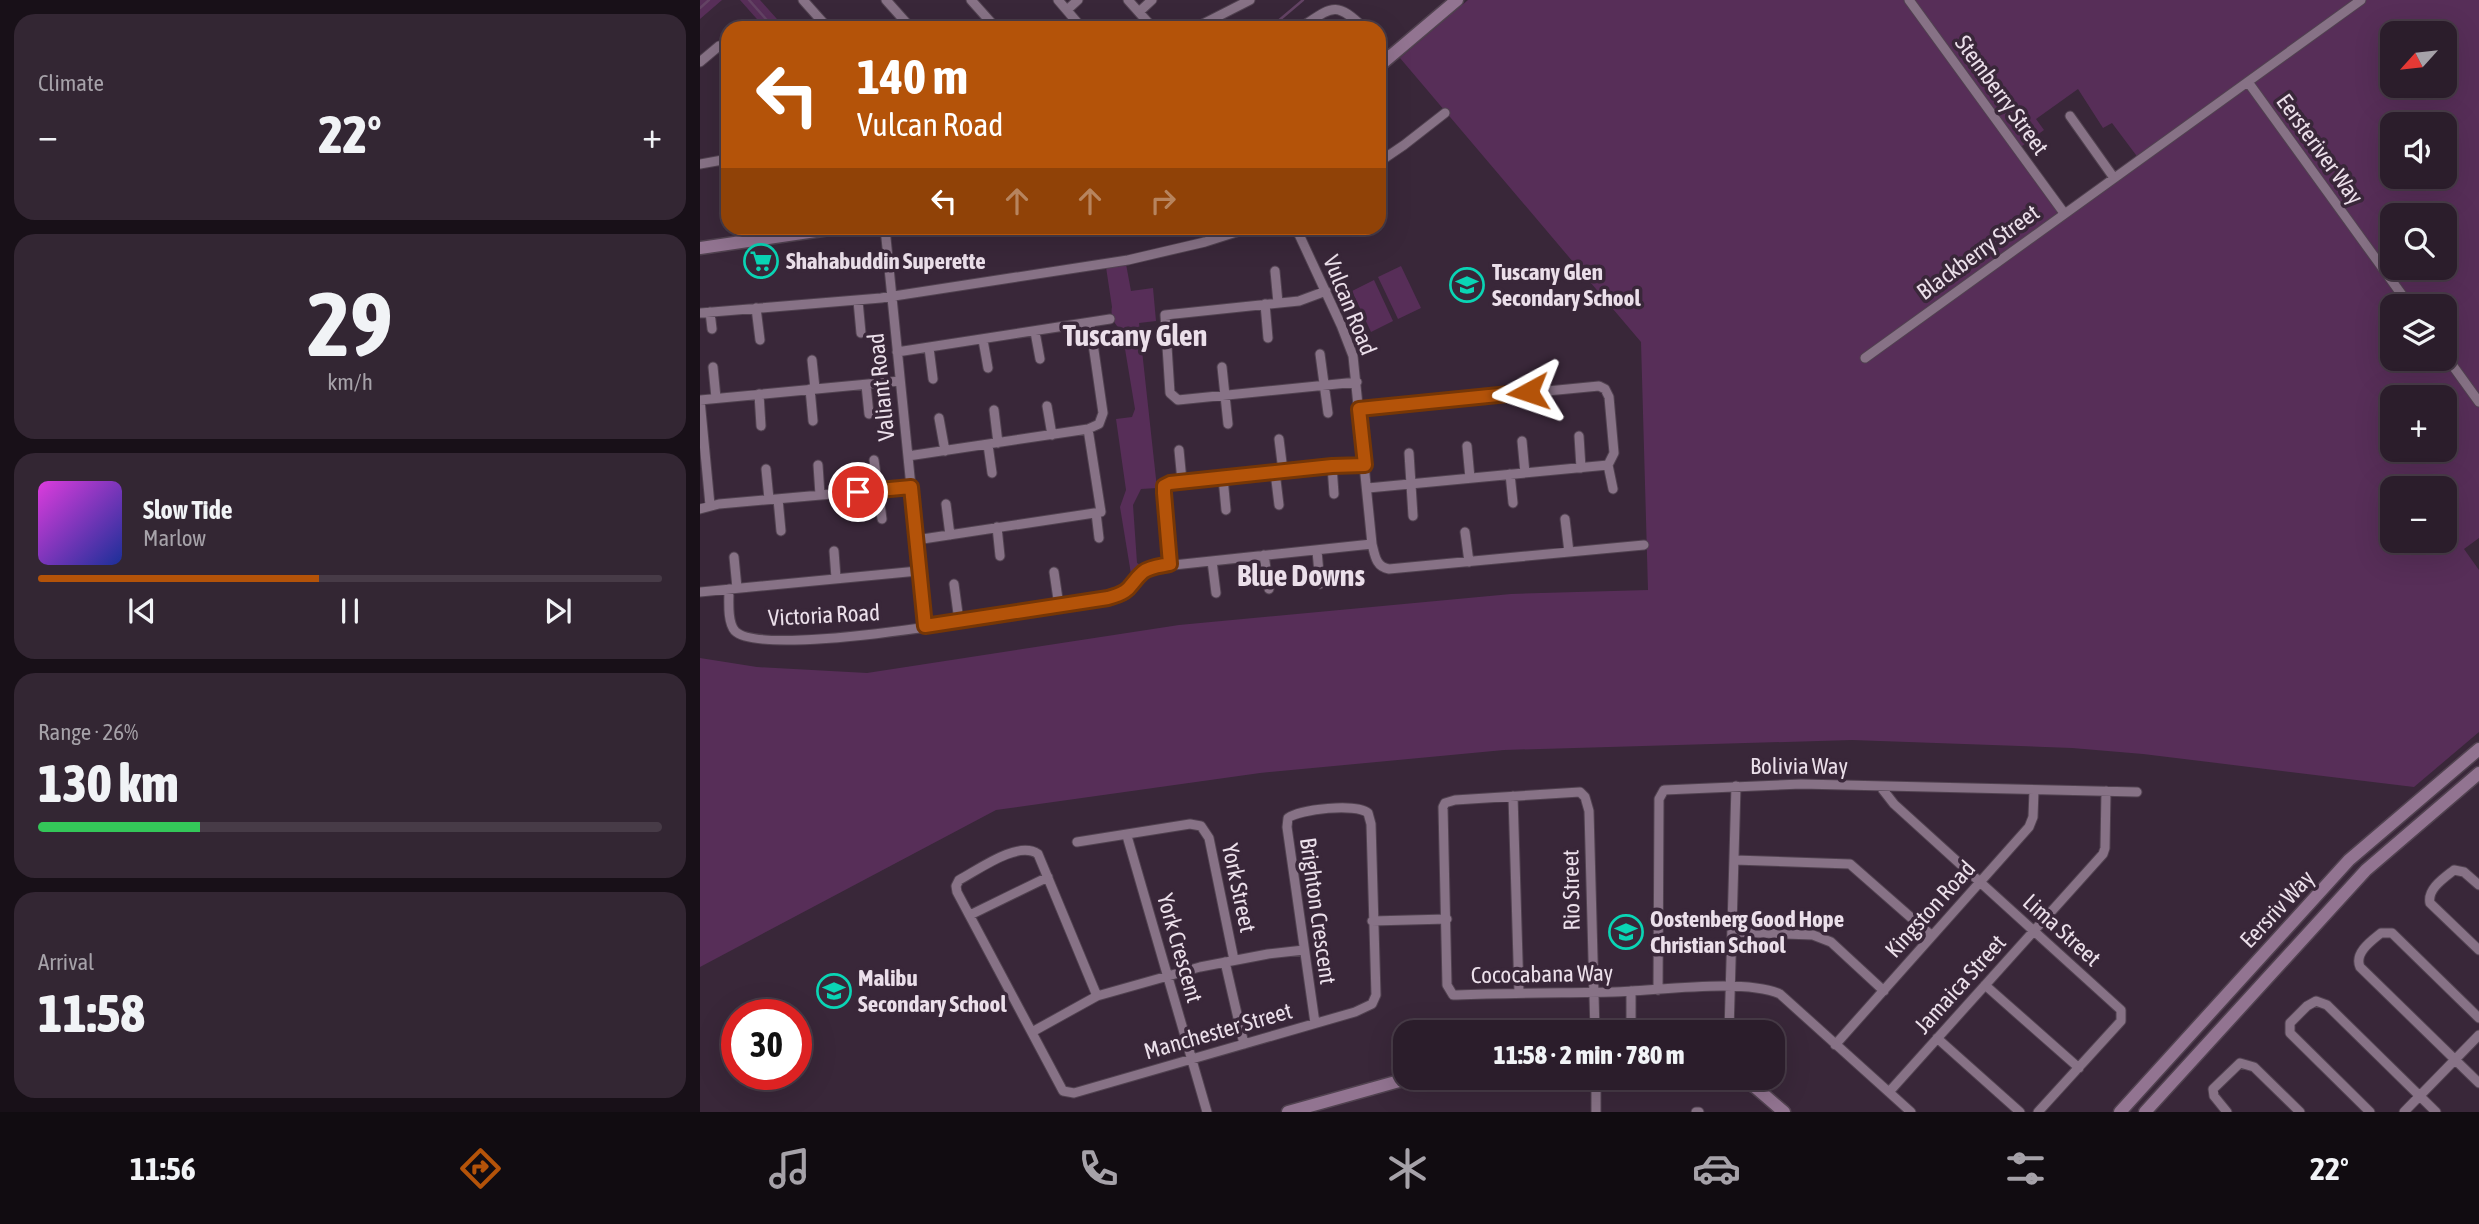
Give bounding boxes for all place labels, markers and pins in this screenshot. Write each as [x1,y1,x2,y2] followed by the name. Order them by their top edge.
[742,242,780,280] supermarket icon: Shahabuddin Superette
[786,248,986,274] place label: Shahabuddin Superette
[1492,259,1641,311] place label: Tuscany Glen Secondary School
[1448,266,1486,304] school or university icon: Tuscany Glen Secondary School
[828,462,888,522] pin
[1650,906,1844,958] place label: Oostenberg Good Hope Christian School
[1607,913,1645,951] school or university icon: Oostenberg Good Hope Christian School
[858,965,1007,1017] place label: Malibu Secondary School
[815,972,853,1010] school or university icon: Malibu Secondary School

